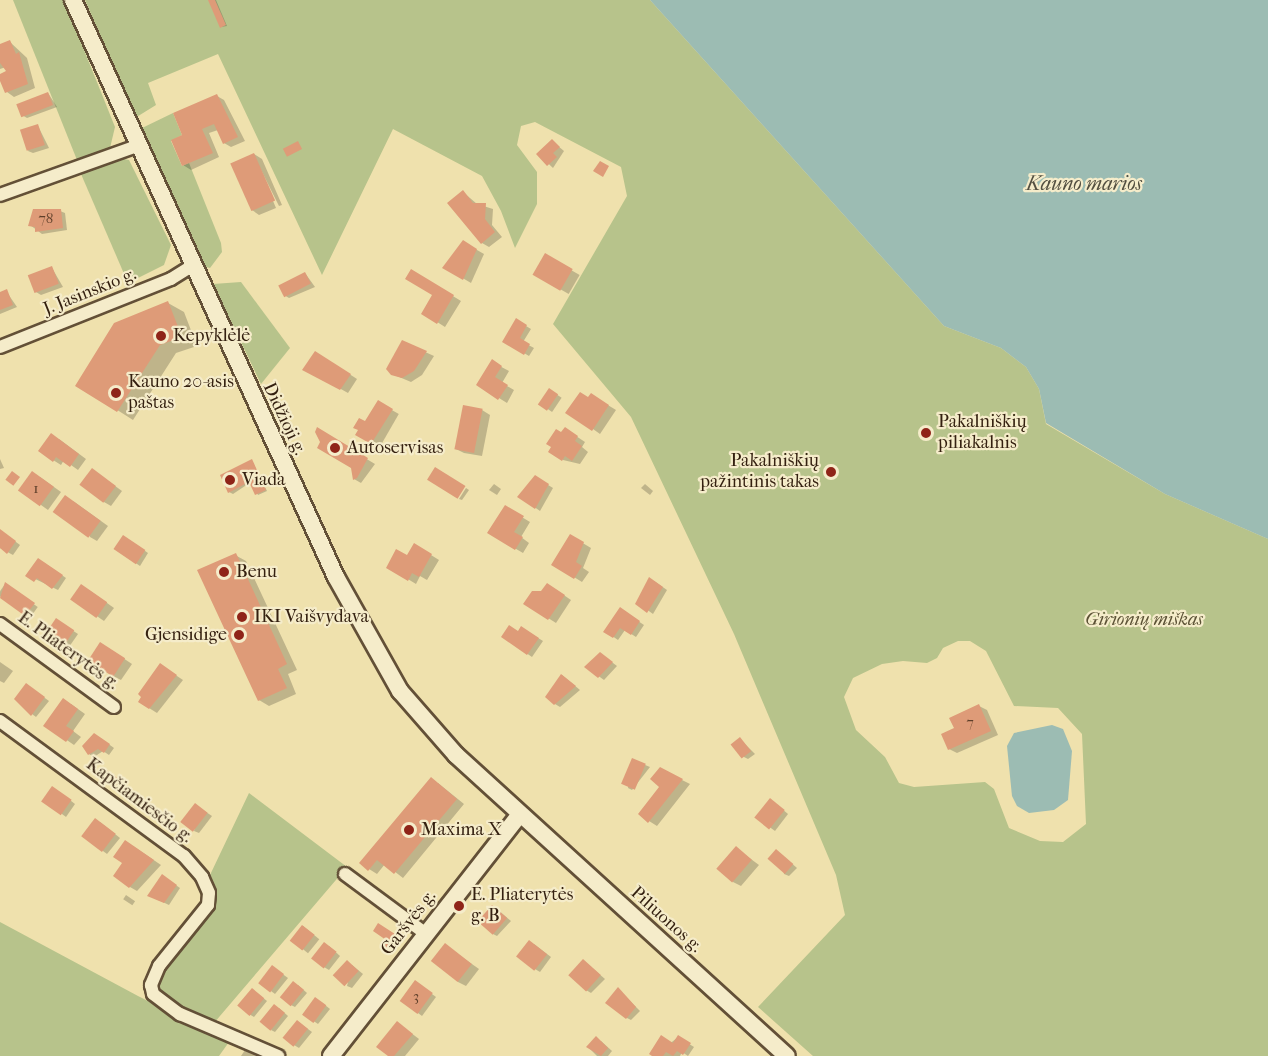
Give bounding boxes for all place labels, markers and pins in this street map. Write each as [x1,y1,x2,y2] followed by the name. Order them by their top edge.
[173,325,250,347] place label: Kepyklėlė
[154,329,168,343] marker: Kepyklėlė
[128,372,234,415] place label: Kauno 20-asis paštas
[109,386,123,400] marker: Kauno 20-asis paštas
[938,412,1027,454] place label: Pakalniškių piliakalnis
[919,426,933,440] marker: Pakalniškių piliakalnis
[347,437,443,459] place label: Autoservisas
[328,441,342,455] marker: Autoservisas
[700,451,819,494] place label: Pakalniškių pažintinis takas
[824,465,838,479] marker: Pakalniškių pažintinis takas
[242,469,285,491] place label: Viada
[223,473,237,487] marker: Viada
[236,561,277,583] place label: Benu
[217,565,231,579] marker: Benu
[254,606,369,628] place label: IKI Vaišvydava
[235,610,249,624] marker: IKI Vaišvydava
[145,624,227,646] place label: Gjensidige
[232,628,246,642] marker: Gjensidige
[421,819,502,841] place label: Maxima X
[402,823,416,837] marker: Maxima X
[471,885,573,928] place label: E. Pliaterytės g. B
[452,899,466,913] marker: E. Pliaterytės g. B

